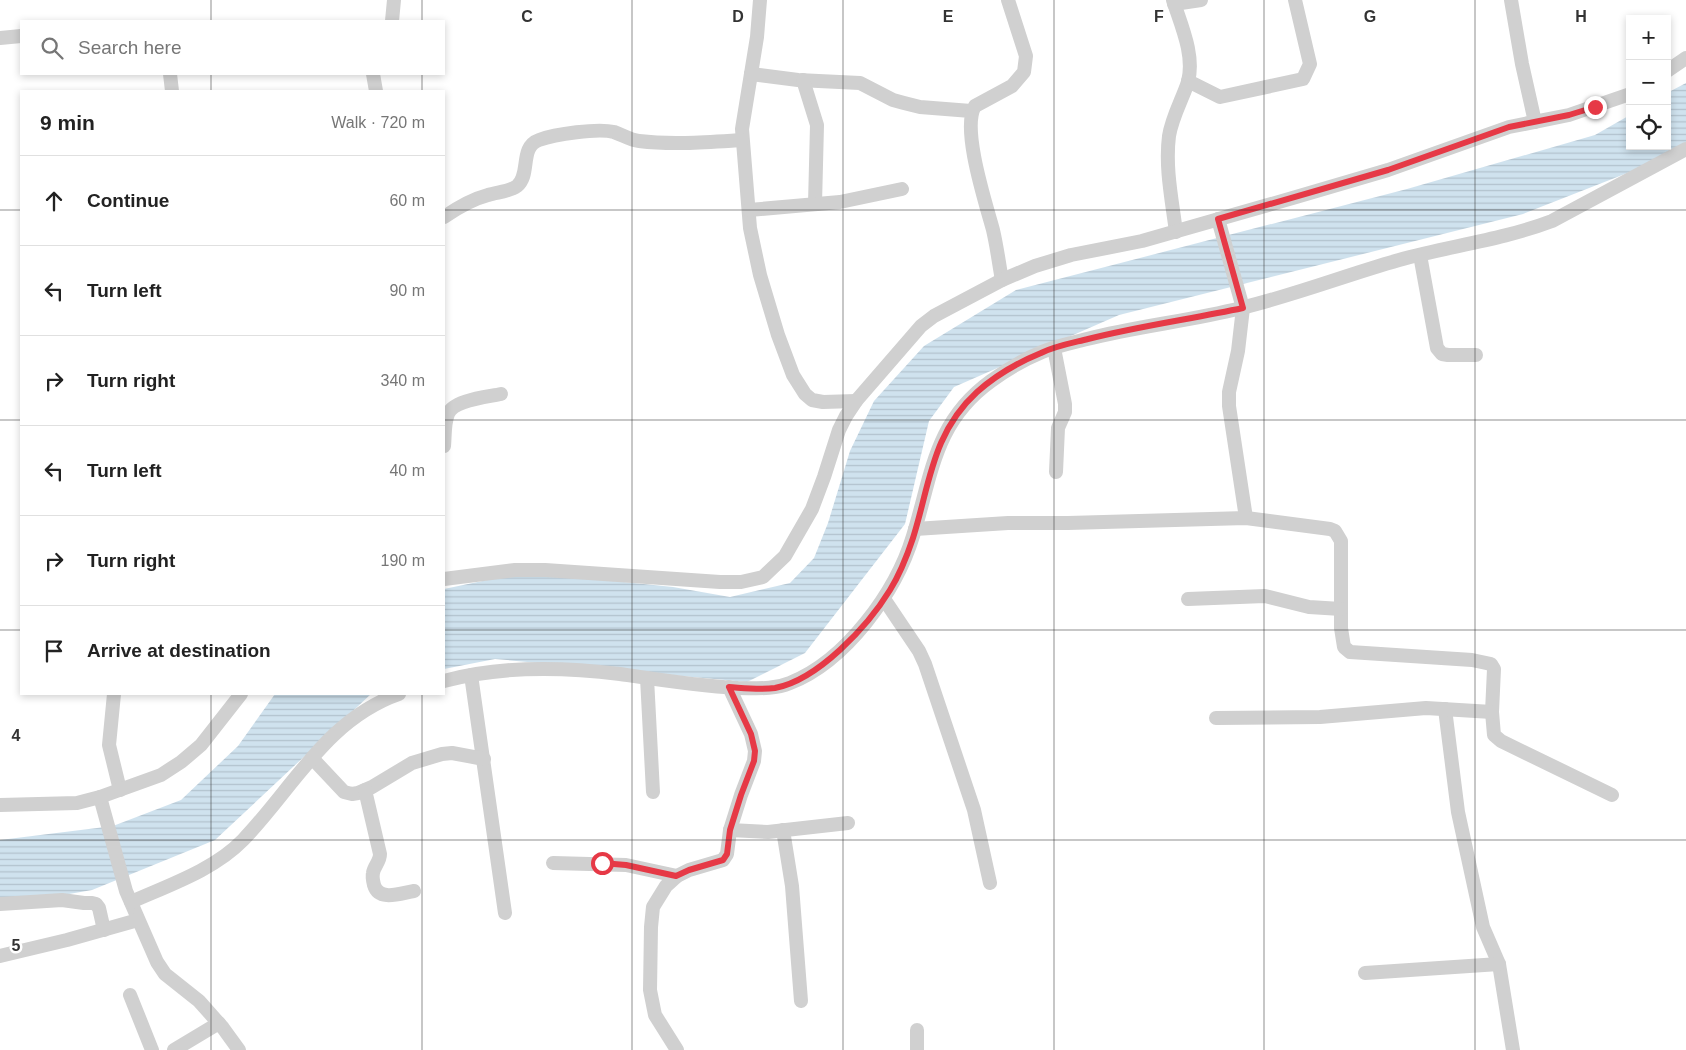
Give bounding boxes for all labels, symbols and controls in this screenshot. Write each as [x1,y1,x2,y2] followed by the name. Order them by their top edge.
[521,8,533,25] text: C
[732,8,744,25] text: D
[943,8,954,25] text: E
[1154,8,1164,25] text: F
[1364,8,1376,25] text: G
[1575,8,1587,25] text: H
[1626,15,1671,150] map controls
[1626,15,1671,60] button: +
[20,20,445,75] search box
[38,34,66,62] icon: search
[78,37,182,58] text: Search here
[1626,60,1671,105] button: −
[1584,96,1607,119] route end
[1626,105,1671,150] button: locate
[40,111,95,134] text: 9 min
[331,114,425,131] text: Walk · 720 m
[40,187,68,215] icon: ahead
[87,190,169,211] text: Continue
[389,192,425,209] text: 60 m
[40,277,68,305] icon: left
[87,280,162,301] text: Turn left
[389,282,425,299] text: 90 m
[40,367,68,395] icon: right
[87,370,175,391] text: Turn right
[381,372,425,389] text: 340 m
[40,457,68,485] icon: left
[87,460,162,481] text: Turn left
[389,462,425,479] text: 40 m
[40,547,68,575] icon: right
[87,550,175,571] text: Turn right
[381,552,425,569] text: 190 m
[40,637,68,665] icon: arrive
[87,640,271,661] text: Arrive at destination
[12,727,21,744] text: 4
[591,852,614,875] route start
[12,937,21,954] text: 5

